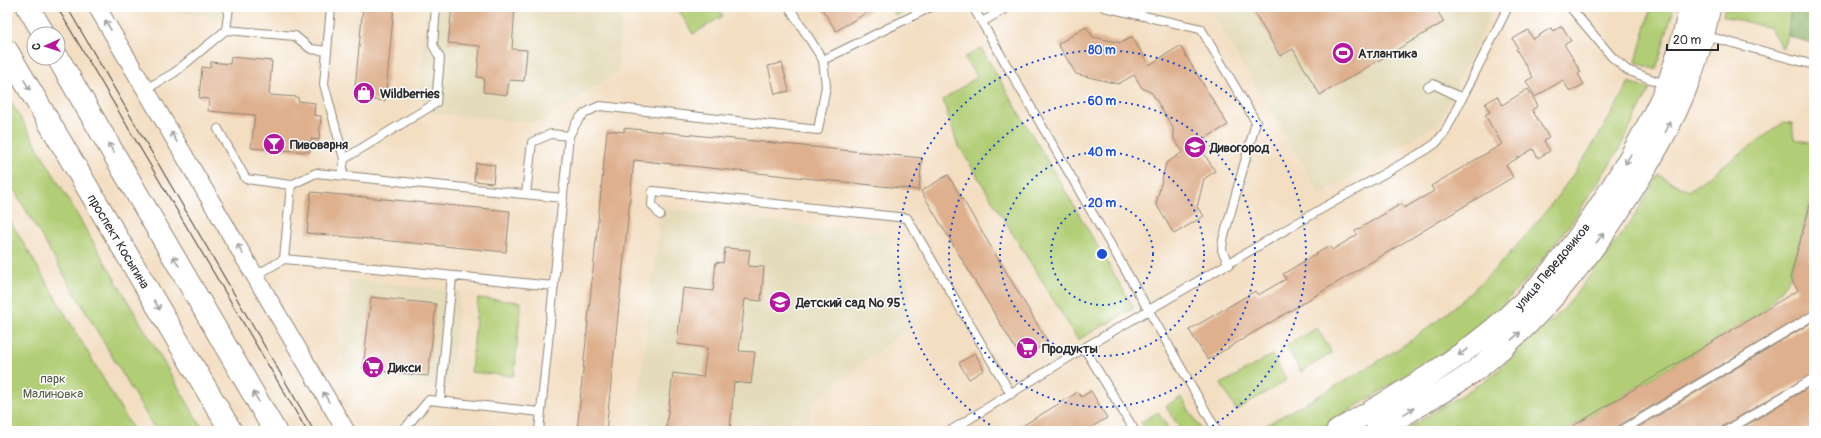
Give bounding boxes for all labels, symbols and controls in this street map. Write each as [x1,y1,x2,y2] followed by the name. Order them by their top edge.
[104,20,112,31] one-way arrow
[26,26,66,66] north arrow
[1667,26,1718,52] scale bar
[1673,33,1702,48] text: 20 m
[1330,40,1356,66] sports icon: Атлантика
[30,43,43,50] text: С
[1088,43,1116,58] text: 80 m
[1358,46,1417,62] place label: Атлантика
[23,78,31,90] one-way arrow
[351,80,377,106] shop icon: Wildberries
[380,86,440,102] place label: Wildberries
[1088,94,1117,109] text: 60 m
[1665,122,1672,134] one-way arrow
[261,131,287,157] bar icon: Пивоварня
[170,132,178,143] one-way arrow
[1182,134,1208,160] school or university icon: Дивогород
[290,137,348,153] place label: Пивоварня
[1209,140,1269,156] place label: Дивогород
[106,143,114,155] one-way arrow
[1087,145,1117,160] text: 40 m
[1624,153,1632,165] one-way arrow
[84,191,153,292] street label: проспект Косыгина
[1088,196,1116,211] text: 20 m
[1511,220,1594,314] street label: улица Передовиков
[1596,232,1604,243] one-way arrow
[235,243,243,255] one-way arrow
[1095,247,1109,261] centre of rings
[172,255,180,267] one-way arrow
[767,289,793,315] school or university icon: Детский сад № 95
[795,295,900,311] place label: Детский сад № 95
[153,299,161,311] one-way arrow
[1510,332,1521,341] one-way arrow
[1014,335,1040,361] supermarket icon: Продукты
[1042,341,1098,357] place label: Продукты
[1458,348,1469,356] one-way arrow
[360,354,386,380] supermarket icon: Дикси
[387,360,421,376] place label: Дикси
[23,371,83,402] park label: парк Малиновка
[251,391,259,403] one-way arrow
[322,391,330,403] one-way arrow
[1403,406,1415,414] one-way arrow

